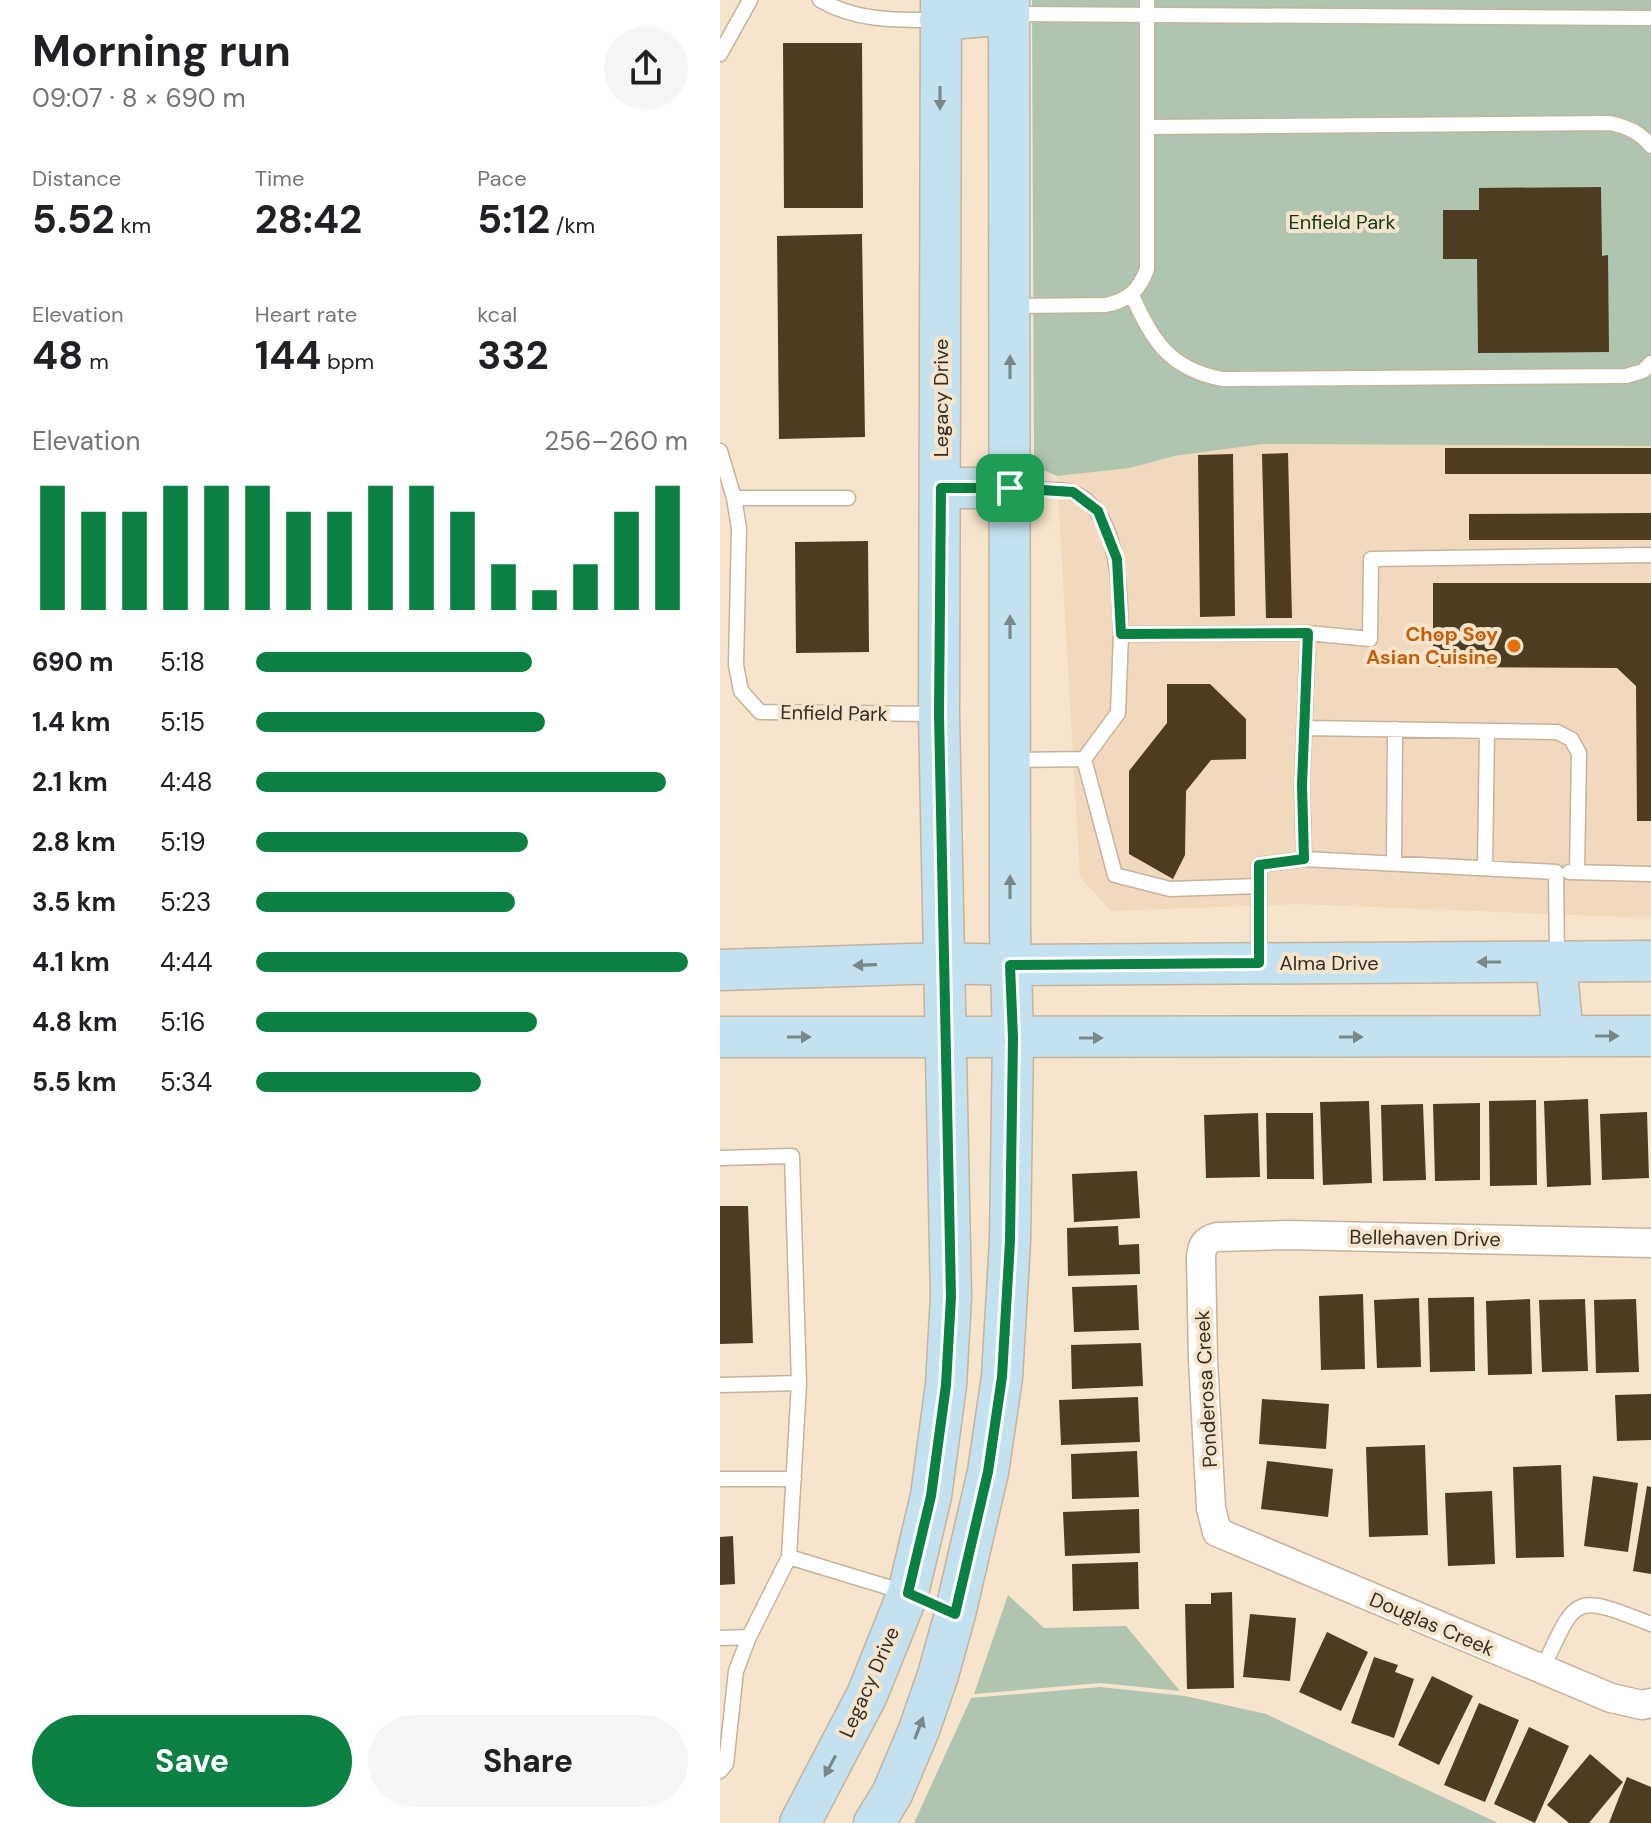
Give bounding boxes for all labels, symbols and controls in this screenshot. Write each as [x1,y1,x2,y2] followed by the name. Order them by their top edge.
[32,22,291,80] text: Morning run
[604,26,688,110] button: share
[32,81,246,115] text: 09:07 · 8 × 690 m
[934,86,946,111] one-way arrow
[32,164,121,193] text: Distance
[255,164,304,193] text: Time
[477,164,527,193] text: Pace
[32,193,115,245] text: 5.52
[255,193,362,245] text: 28:42
[477,193,550,245] text: 5:12
[1288,209,1396,235] park label: Enfield Park
[115,211,151,240] text: km
[550,211,595,240] text: /km
[32,300,124,329] text: Elevation
[255,300,357,329] text: Heart rate
[477,300,517,329] text: kcal
[32,329,83,381] text: 48
[255,329,321,381] text: 144
[477,329,549,381] text: 332
[928,339,954,457] street label: Legacy Drive
[83,347,109,376] text: m
[321,347,374,376] text: bpm
[1004,354,1016,379] one-way arrow
[32,424,140,458] text: Elevation
[544,424,688,458] text: 256–260 m
[976,454,1044,522] pin
[988,466,1032,510] icon: arrive
[1004,614,1016,639] one-way arrow
[1366,621,1498,670] place label: Chop Soy Asian Cuisine
[1505,637,1523,655] marker: Chop Soy Asian Cuisine
[32,645,113,679] text: 690 m
[160,645,205,679] text: 5:18
[780,699,888,727] street label: Enfield Park
[32,705,111,739] text: 1.4 km
[160,705,205,739] text: 5:15
[32,765,108,799] text: 2.1 km
[160,765,213,799] text: 4:48
[32,825,116,859] text: 2.8 km
[160,825,206,859] text: 5:19
[1004,874,1016,899] one-way arrow
[32,885,116,919] text: 3.5 km
[160,885,211,919] text: 5:23
[32,945,110,979] text: 4.1 km
[160,945,213,979] text: 4:44
[1279,950,1379,976] street label: Alma Drive
[1476,956,1501,968] one-way arrow
[852,959,877,971] one-way arrow
[32,1005,118,1039] text: 4.8 km
[160,1005,206,1039] text: 5:16
[1595,1030,1620,1042] one-way arrow
[787,1031,812,1043] one-way arrow
[1339,1031,1364,1043] one-way arrow
[1079,1032,1104,1044] one-way arrow
[32,1065,117,1099] text: 5.5 km
[160,1065,212,1099] text: 5:34
[1349,1224,1501,1252] street label: Bellehaven Drive
[1189,1310,1223,1468] street label: Ponderosa Creek
[1366,1586,1498,1662] street label: Douglas Creek
[833,1622,905,1742] street label: Legacy Drive
[32,1715,352,1807] button: Save
[368,1715,688,1807] button: Share
[913,1716,926,1740] one-way arrow
[824,1754,837,1777] one-way arrow

